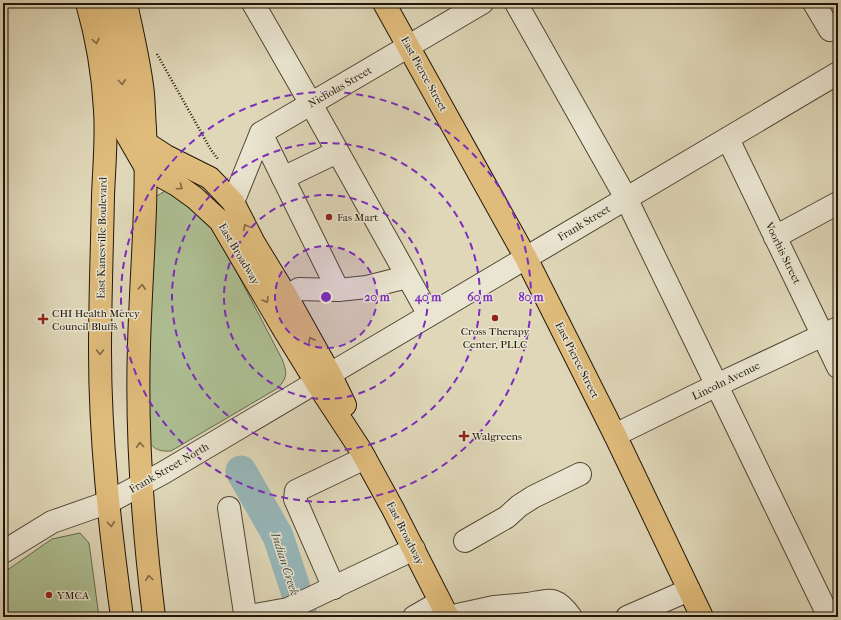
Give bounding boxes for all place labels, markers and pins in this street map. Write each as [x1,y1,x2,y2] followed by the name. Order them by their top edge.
[337,211,378,224] place label: Fas Mart
[324,212,334,222] marker: Fas Mart
[319,290,333,304] centre of rings
[52,307,141,333] place label: CHI Health Mercy Council Bluffs
[37,313,49,325] marker: CHI Health Mercy Council Bluffs
[490,313,500,323] marker: Cross Therapy Center, PLLC
[461,325,530,351] place label: Cross Therapy Center, PLLC
[471,430,522,443] place label: Walgreens
[459,431,469,441] marker: Walgreens
[56,589,90,602] place label: YMCA
[44,590,54,600] marker: YMCA

